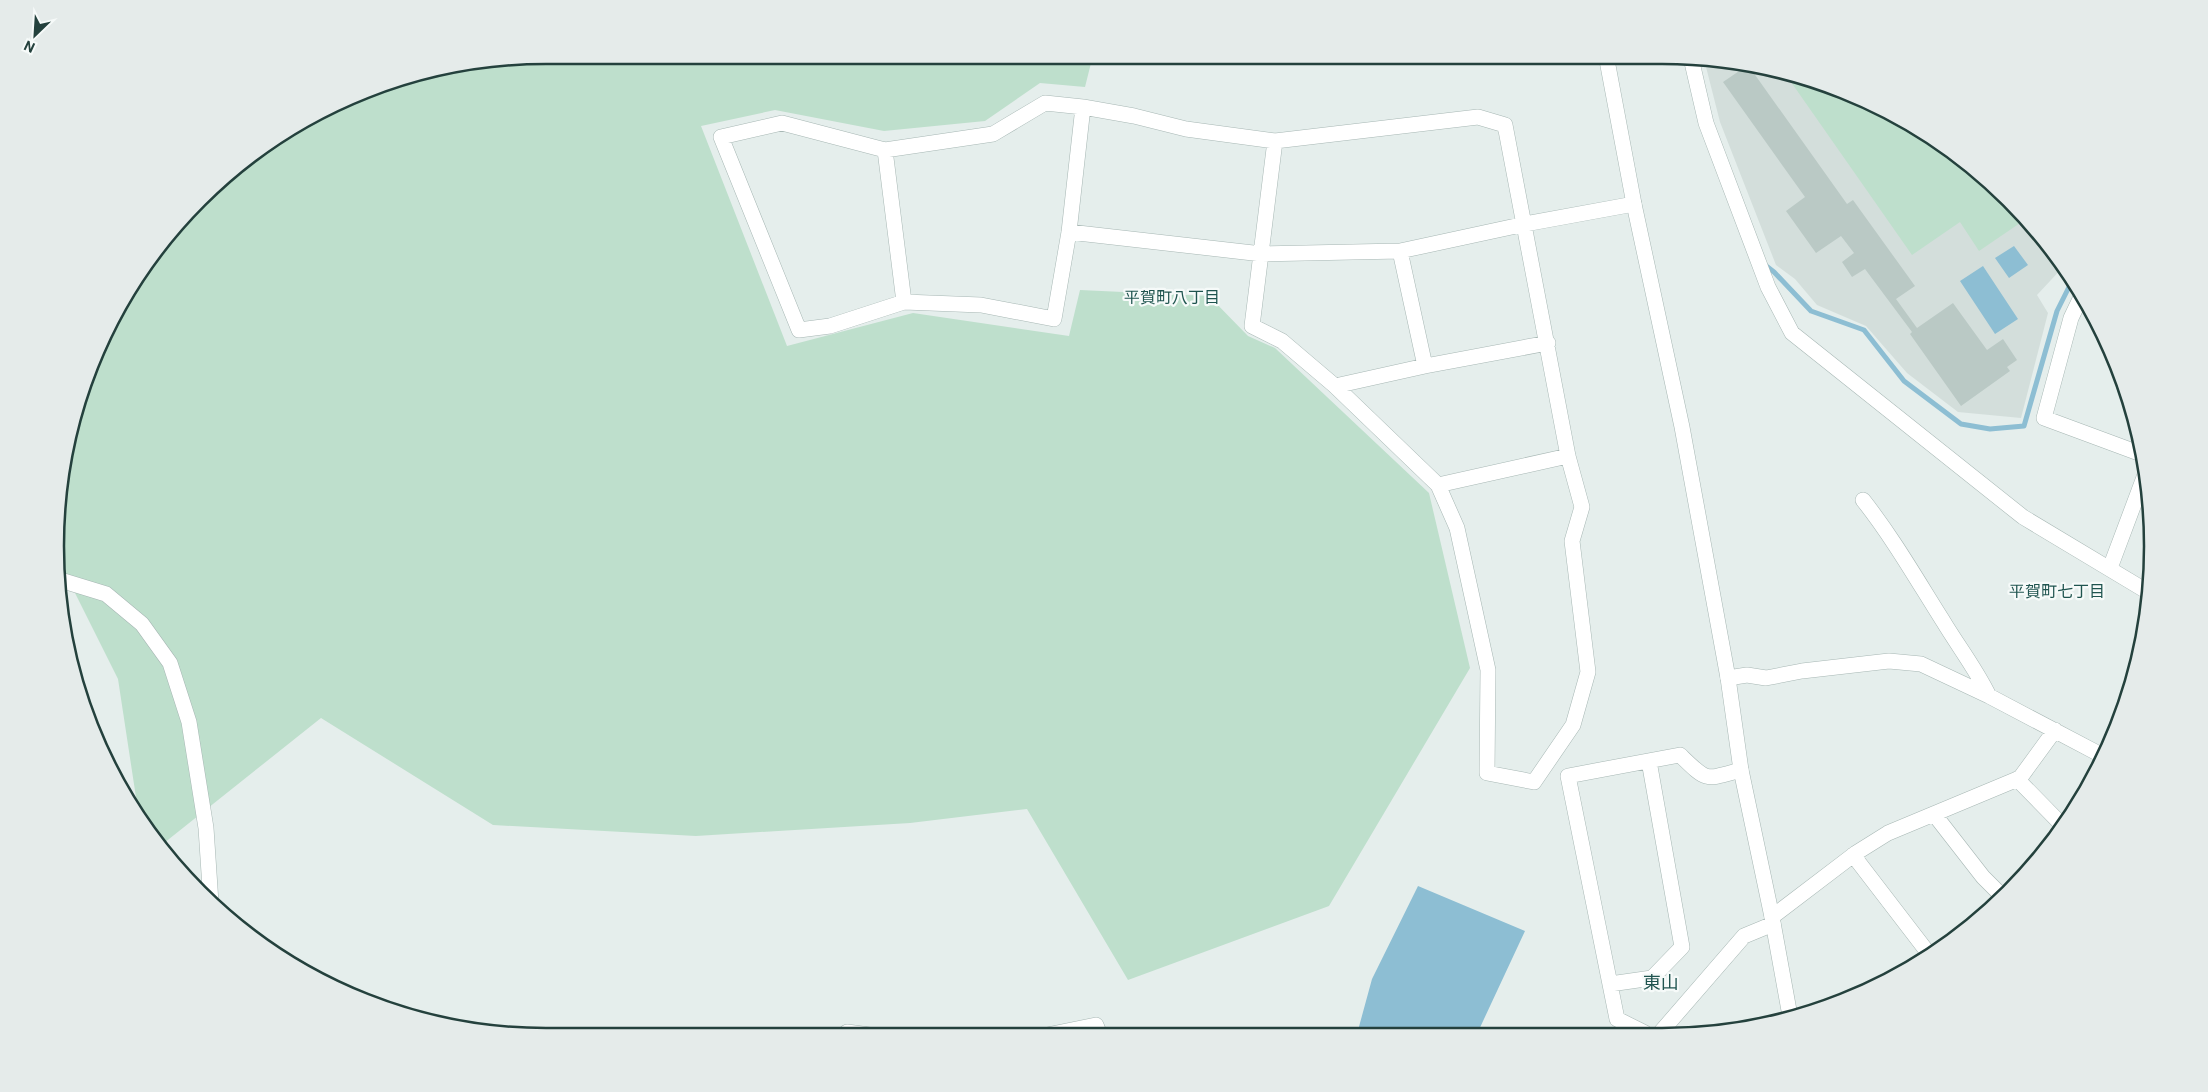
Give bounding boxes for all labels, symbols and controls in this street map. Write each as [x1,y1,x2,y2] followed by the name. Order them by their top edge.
[10,10,60,60] north arrow
[22,37,37,56] text: N
[1124,288,1220,307] district label: 平賀町八丁目
[2009,582,2105,601] district label: 平賀町七丁目
[1643,972,1679,993] district label: 東山

